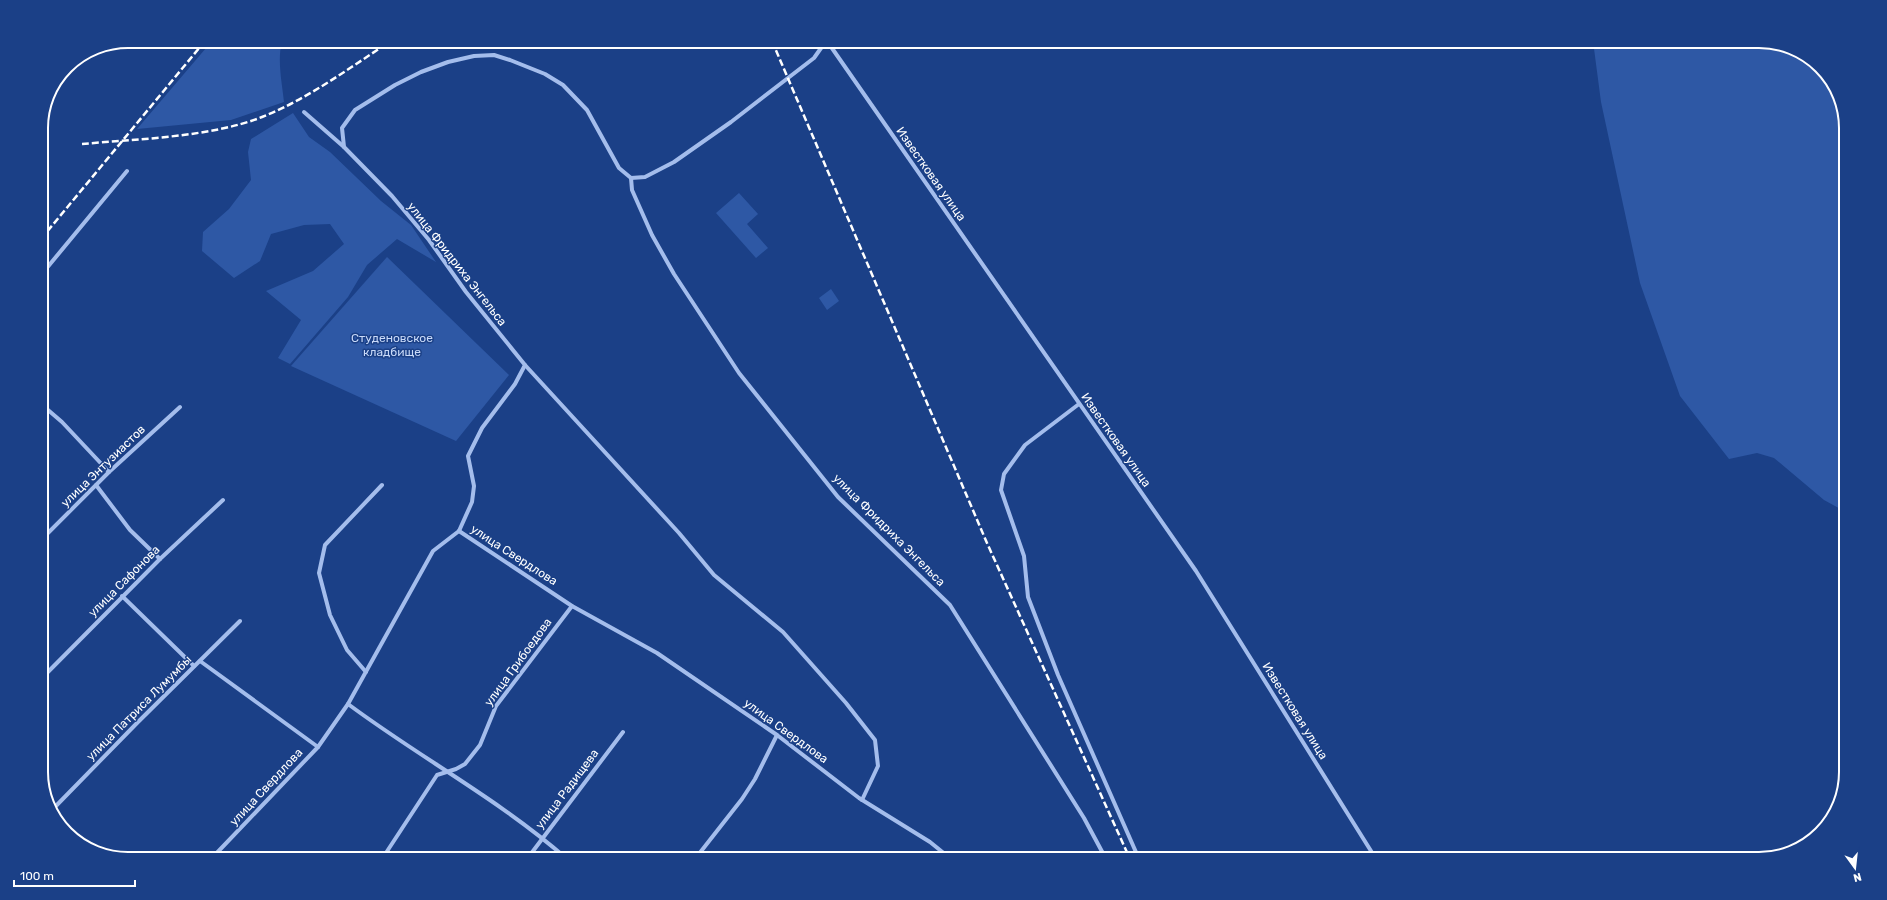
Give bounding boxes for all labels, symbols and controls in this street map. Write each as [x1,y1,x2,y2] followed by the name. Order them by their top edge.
[893,124,969,224] street label: Известковая улица
[404,199,510,329] street label: улица Фридриха Энгельса
[351,331,433,359] park label: Студеновское кладбище
[1078,390,1154,490] street label: Известковая улица
[58,422,148,510] street label: улица Энтузиастов
[830,471,948,589] street label: улица Фридриха Энгельса
[468,522,560,588] street label: улица Свердлова
[85,542,163,620] street label: улица Сафонова
[481,615,555,709] street label: улица Грибоедова
[84,653,194,763] street label: улица Патриса Лумумбы
[1259,660,1331,762] street label: Известковая улица
[741,696,831,766] street label: улица Свердлова
[227,745,305,829] street label: улица Свердлова
[532,746,602,832] street label: улица Радищева
[1835,848,1875,888] north arrow
[14,862,135,888] scale bar
[20,869,54,883] text: 100 m
[1852,870,1863,885] text: N

